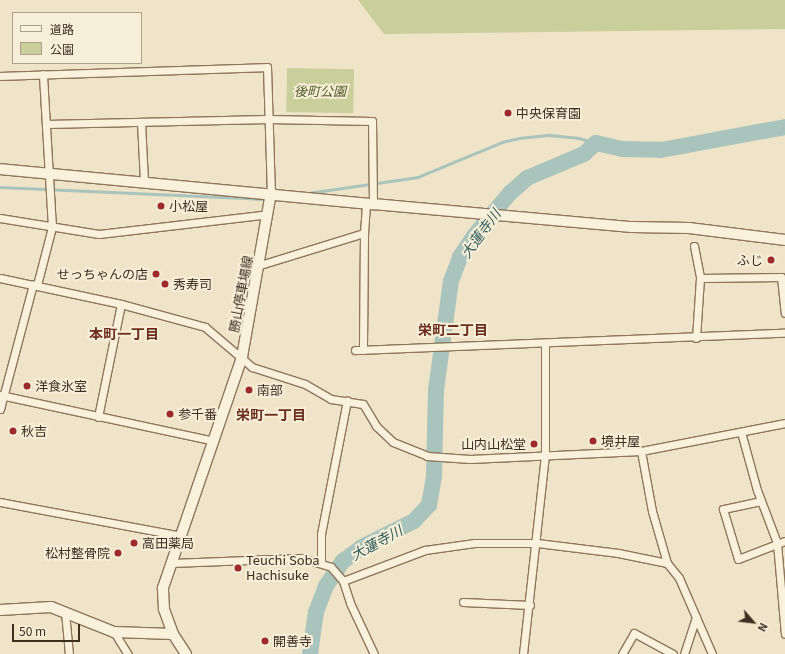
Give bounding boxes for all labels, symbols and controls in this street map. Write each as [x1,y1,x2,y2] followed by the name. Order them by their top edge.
[12,12,142,64] legend
[50,20,74,37] text: 道路
[50,40,74,57] text: 公園
[294,83,346,99] park label: 後町公園
[516,105,581,121] place label: 中央保育園
[503,108,513,118] marker: 中央保育園
[169,198,208,214] place label: 小松屋
[156,201,166,211] marker: 小松屋
[457,205,503,261] water label: 大蓮寺川
[737,252,763,268] place label: ふじ
[226,254,256,334] street label: 勝山停車場線
[766,255,776,265] marker: ふじ
[57,266,148,282] place label: せっちゃんの店
[151,269,161,279] marker: せっちゃんの店
[173,276,212,292] place label: 秀寿司
[160,279,170,289] marker: 秀寿司
[418,321,488,337] district label: 栄町二丁目
[89,325,159,341] district label: 本町一丁目
[35,378,87,394] place label: 洋食氷室
[22,381,32,391] marker: 洋食氷室
[257,382,283,398] place label: 南部
[244,385,254,395] marker: 南部
[178,406,217,422] place label: 参千番
[236,406,306,422] district label: 栄町一丁目
[165,409,175,419] marker: 参千番
[21,423,47,439] place label: 秋吉
[8,426,18,436] marker: 秋吉
[601,433,640,449] place label: 境井屋
[461,436,526,452] place label: 山内山松堂
[588,436,598,446] marker: 境井屋
[529,439,539,449] marker: 山内山松堂
[347,521,405,563] water label: 大蓮寺川
[142,535,194,551] place label: 高田薬局
[129,538,139,548] marker: 高田薬局
[45,545,110,561] place label: 松村整骨院
[113,548,123,558] marker: 松村整骨院
[246,553,320,584] place label: Teuchi Soba Hachisuke
[233,563,243,573] marker: Teuchi Soba Hachisuke
[733,602,773,642] north arrow
[14,616,82,642] scale bar
[755,620,773,635] text: N
[19,622,46,639] text: 50 m
[273,633,312,649] place label: 開善寺
[260,636,270,646] marker: 開善寺

